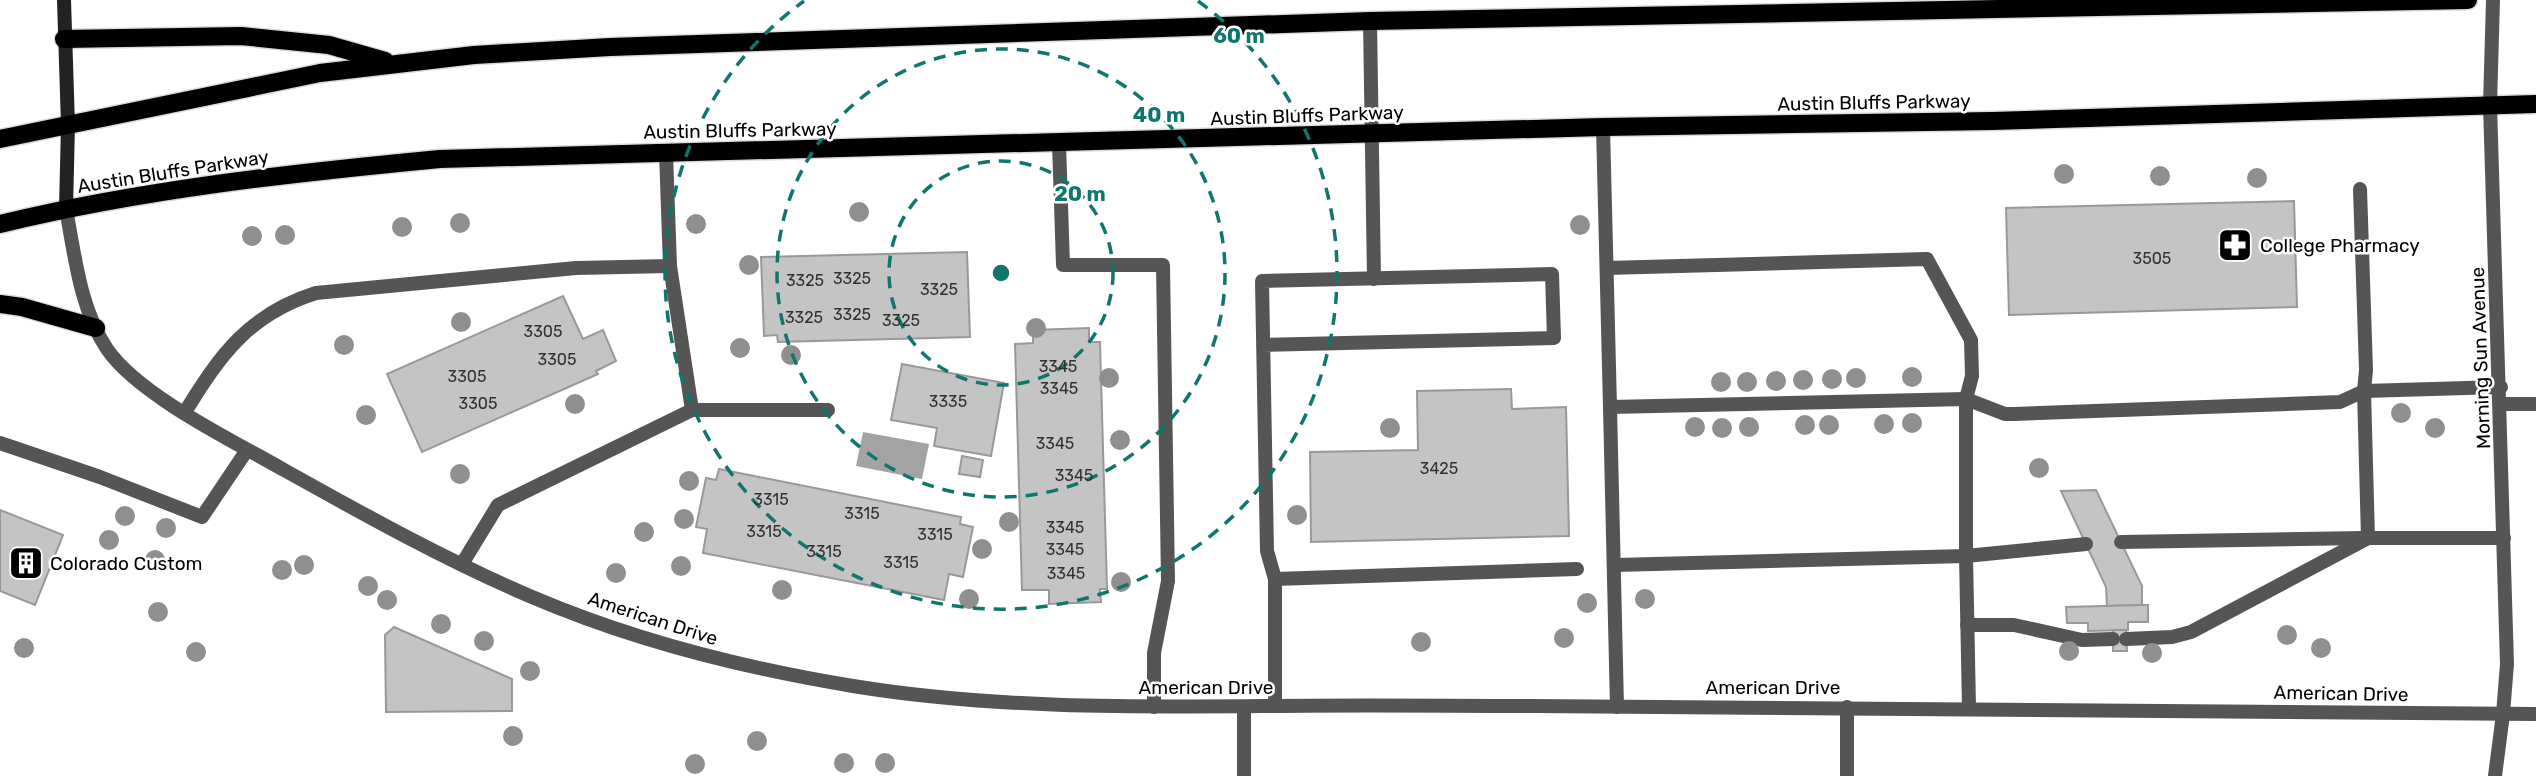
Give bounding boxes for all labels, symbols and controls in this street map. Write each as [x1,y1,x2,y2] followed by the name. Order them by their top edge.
[1213,23,1265,48] text: 60 m
[1777,89,1971,116] street label: Austin Bluffs Parkway
[1210,101,1404,130] street label: Austin Bluffs Parkway
[1133,102,1185,127] text: 40 m
[643,117,837,144] street label: Austin Bluffs Parkway
[76,145,270,198] street label: Austin Bluffs Parkway
[1054,181,1106,206] text: 20 m
[2216,226,2254,264] pharmacy icon: College Pharmacy
[2260,234,2420,257] place label: College Pharmacy
[2133,249,2171,268] house number: 3505
[989,261,1013,285] centre of rings
[2466,266,2495,449] street label: Morning Sun Avenue
[833,269,871,288] house number: 3325
[786,271,824,290] house number: 3325
[920,280,958,299] house number: 3325
[833,305,871,324] house number: 3325
[785,308,823,327] house number: 3325
[882,311,920,330] house number: 3325
[524,322,562,341] house number: 3305
[538,350,576,369] house number: 3305
[1039,357,1077,376] house number: 3345
[448,367,486,386] house number: 3305
[1040,379,1078,398] house number: 3345
[929,392,967,411] house number: 3335
[459,394,497,413] house number: 3305
[1036,434,1074,453] house number: 3345
[1420,459,1458,478] house number: 3425
[1055,466,1093,485] house number: 3345
[753,490,789,509] house number: 3315
[844,504,880,523] house number: 3315
[1046,518,1084,537] house number: 3345
[746,522,782,541] house number: 3315
[917,525,953,544] house number: 3315
[1046,540,1084,559] house number: 3345
[806,542,842,561] house number: 3315
[7,544,45,582] building icon: Colorado Custom
[50,552,203,575] place label: Colorado Custom
[883,553,919,572] house number: 3315
[1047,564,1085,583] house number: 3345
[585,587,721,650] street label: American Drive
[1139,676,1273,699] street label: American Drive
[1706,676,1840,699] street label: American Drive
[2273,681,2409,706] street label: American Drive

